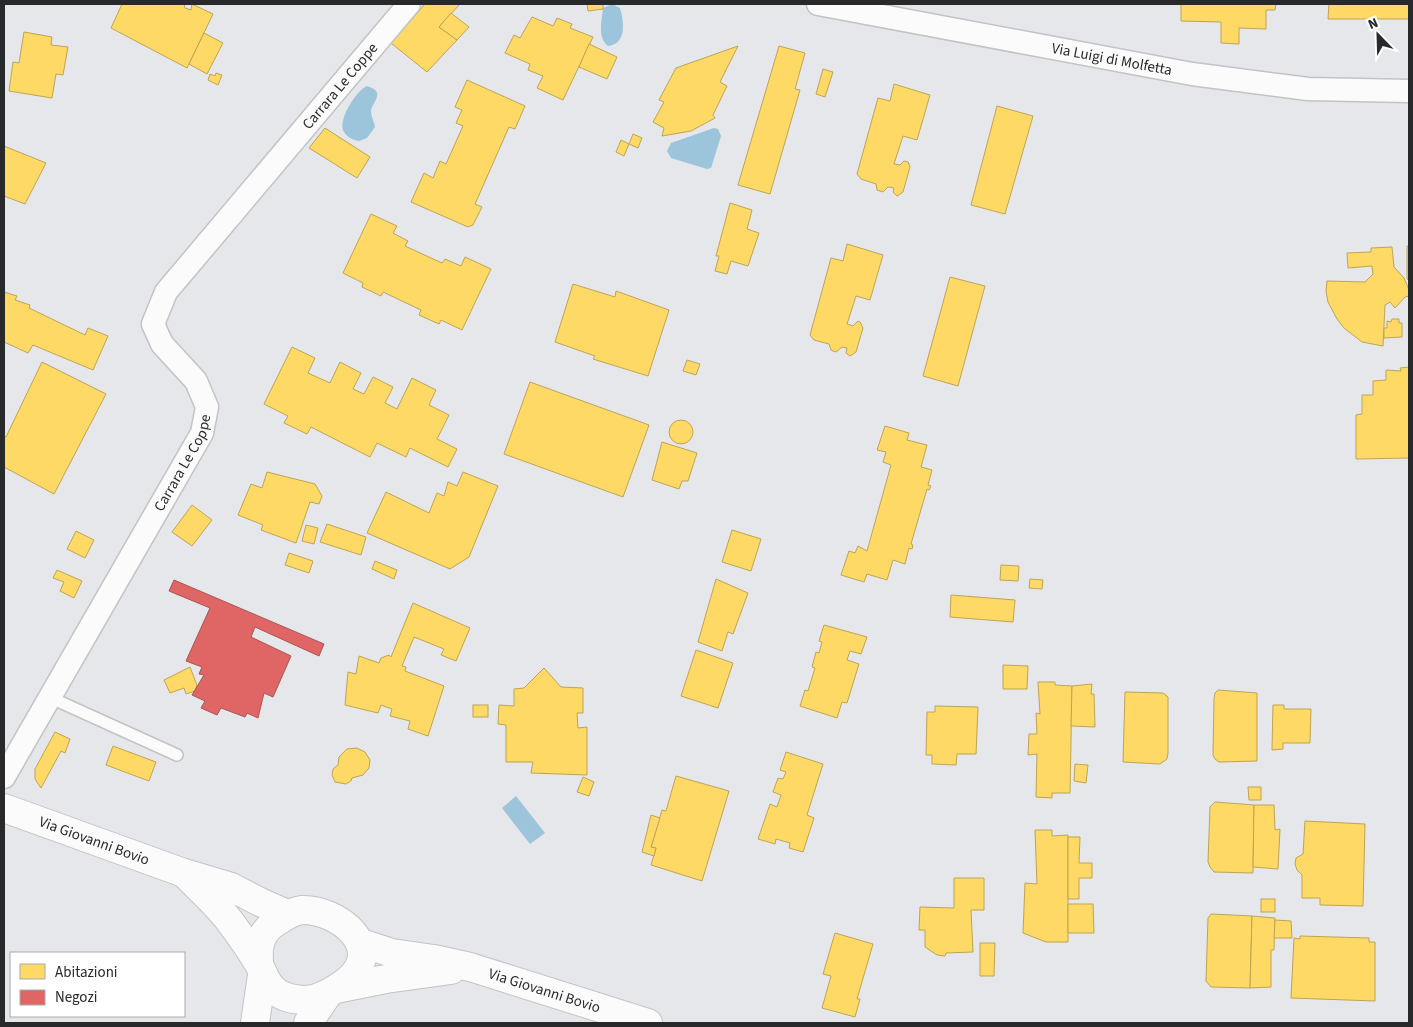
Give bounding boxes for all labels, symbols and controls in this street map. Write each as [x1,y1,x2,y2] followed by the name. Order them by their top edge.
[1353,10,1403,60] north arrow
[1365,13,1382,35] text: N
[1050,37,1174,81] street label: Via Luigi di Molfetta
[297,38,383,134] street label: Carrara Le Coppe
[149,412,216,515] street label: Carrara Le Coppe
[36,811,153,870] street label: Via Giovanni Bovio
[10,952,185,1017] legend
[55,962,118,983] text: Abitazioni
[486,963,603,1018] street label: Via Giovanni Bovio
[55,987,97,1008] text: Negozi

